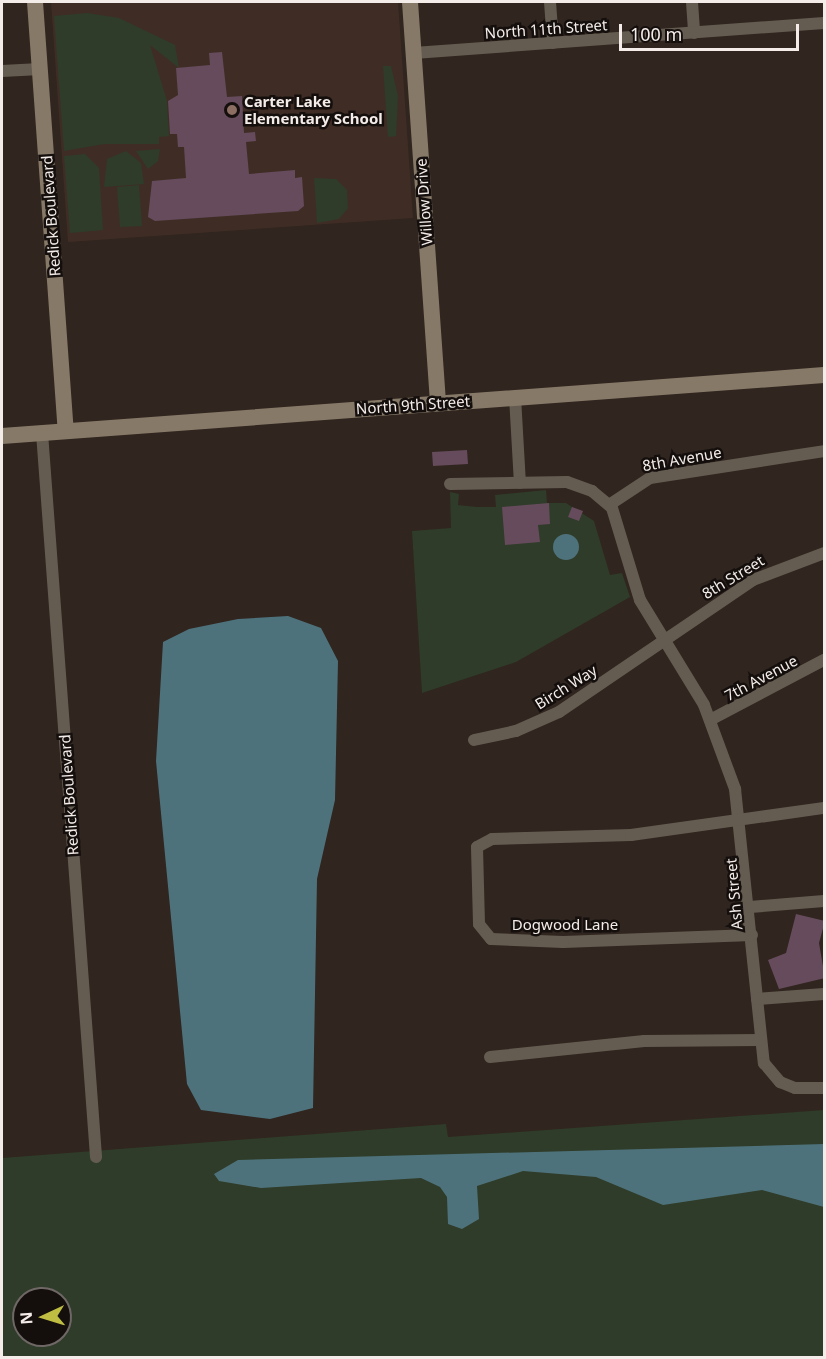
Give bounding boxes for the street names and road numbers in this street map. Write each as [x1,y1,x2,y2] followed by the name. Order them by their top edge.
[484,16,608,42] street label: North 11th Street
[38,155,64,277] street label: Redick Boulevard
[412,158,436,246] street label: Willow Drive
[355,392,471,418] street label: North 9th Street
[641,443,723,475] street label: 8th Avenue
[699,552,767,602] street label: 8th Street
[722,651,800,705] street label: 7th Avenue
[532,661,600,713] street label: Birch Way
[56,734,82,856] street label: Redick Boulevard
[722,857,746,931] street label: Ash Street
[512,916,618,934] street label: Dogwood Lane

